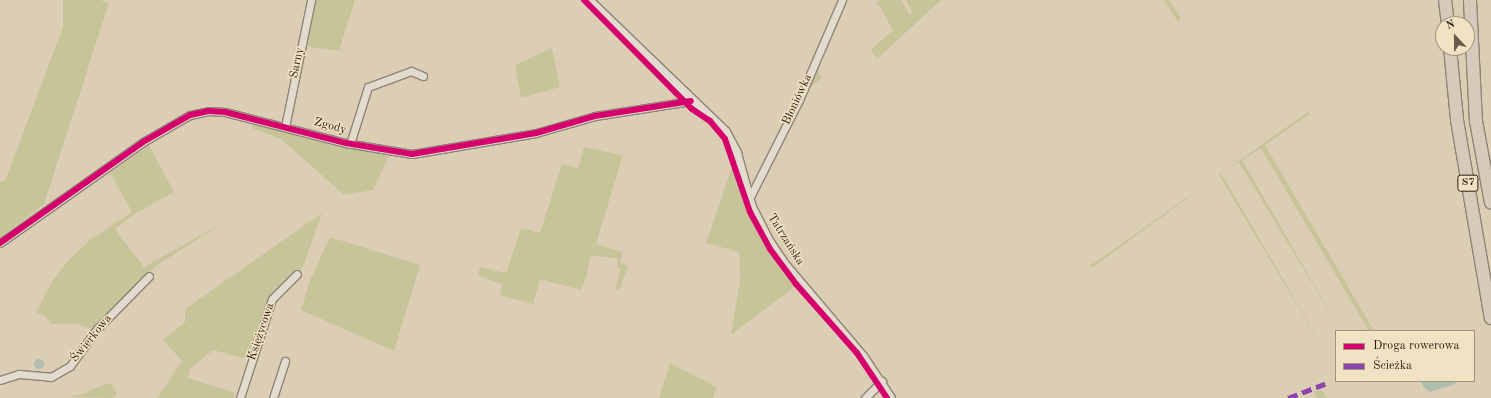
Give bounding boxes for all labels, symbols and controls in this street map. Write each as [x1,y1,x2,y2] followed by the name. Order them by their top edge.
[1435,16,1475,56] north arrow
[1445,19,1457,32] text: N
[288,46,308,80] street label: Sarny
[780,72,816,128] street label: Błoniówka
[312,116,348,138] street label: Zgody
[1457,174,1479,192] road number: S7
[764,212,806,268] street label: Tatrzańska
[245,301,279,363] street label: Księżycowa
[68,312,116,366] street label: Świerkowa
[1335,330,1475,382] legend
[1373,340,1459,352] text: Droga rowerowa
[1373,360,1412,372] text: Ścieżka

